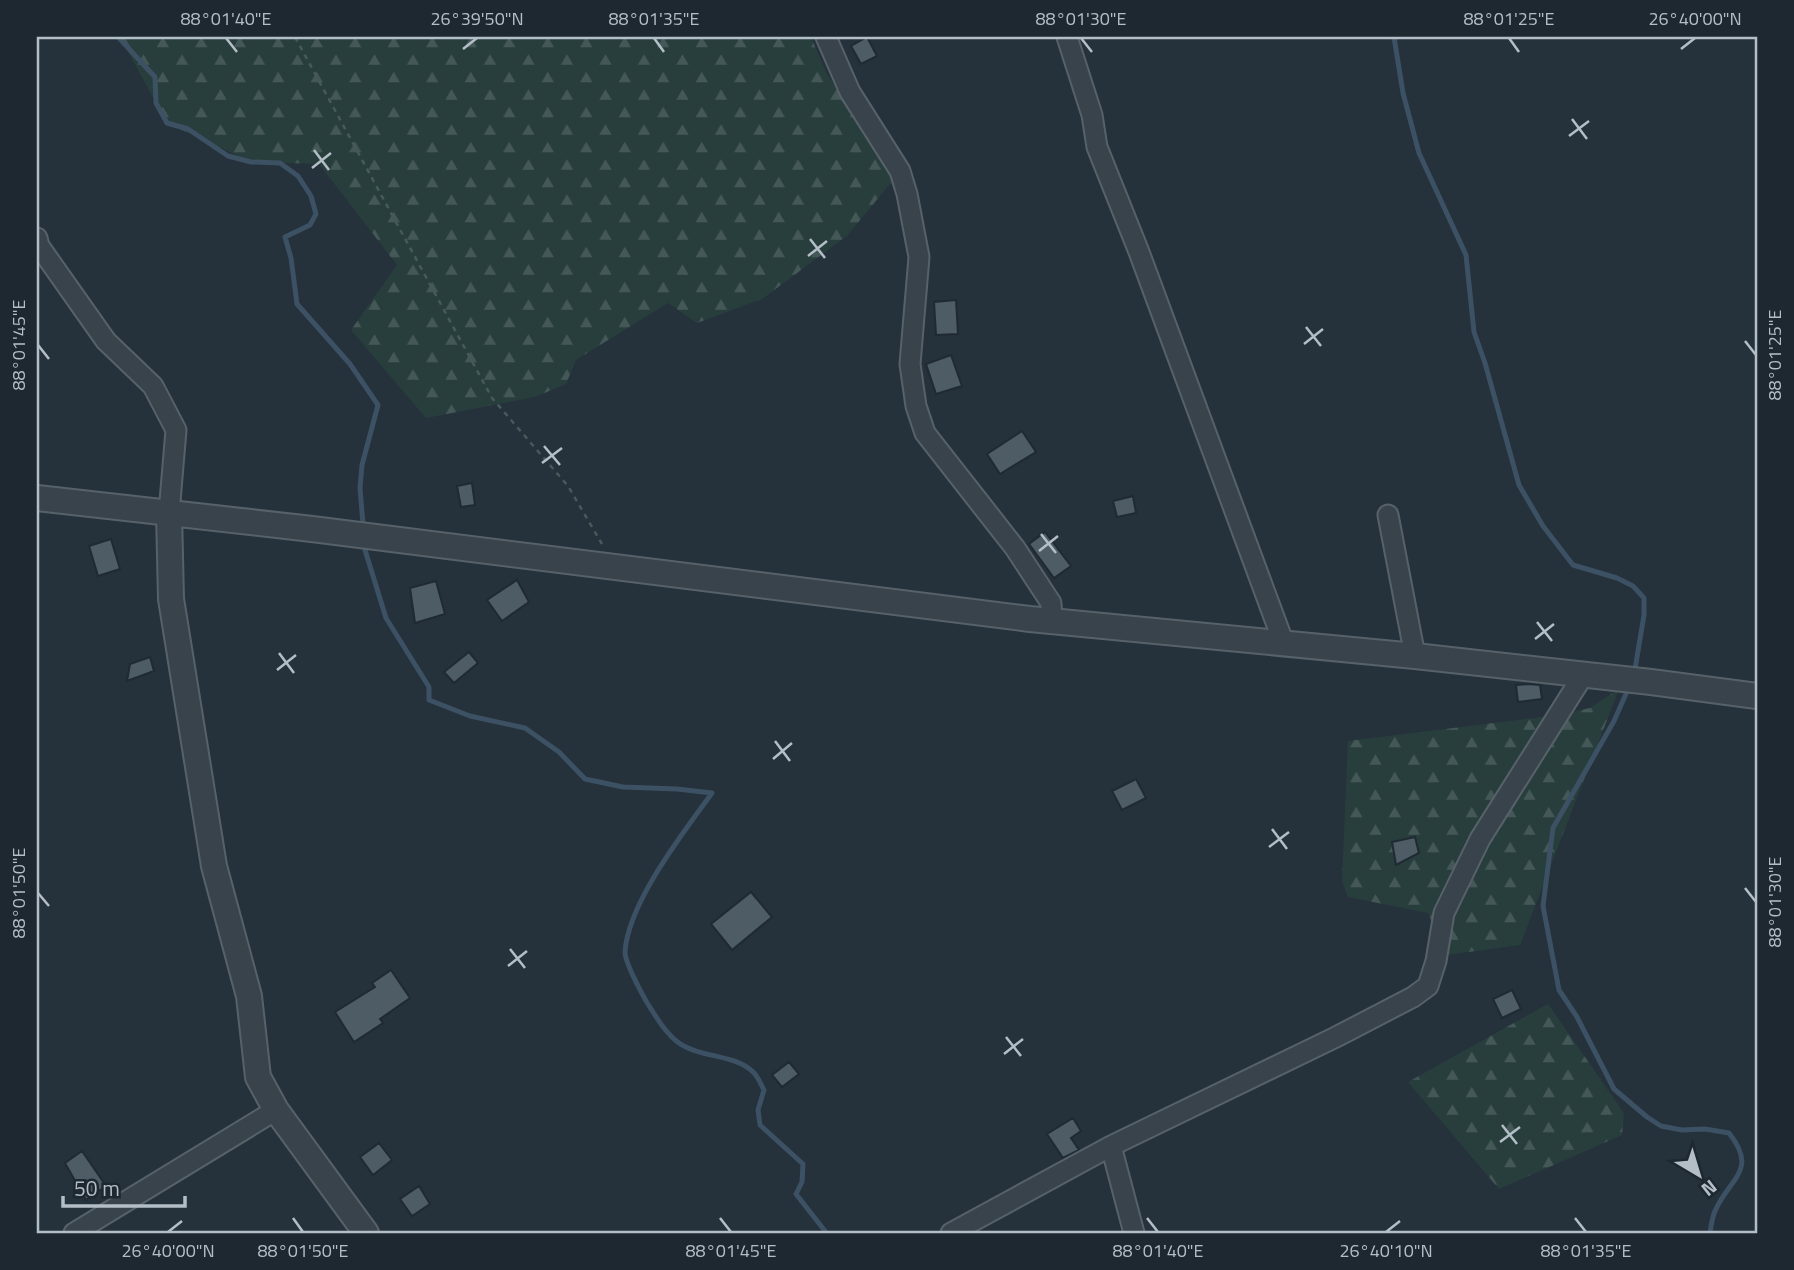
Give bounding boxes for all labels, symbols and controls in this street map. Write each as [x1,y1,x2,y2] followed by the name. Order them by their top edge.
[181,5,272,32] text: 88°01'40"E
[430,5,524,32] text: 26°39'50"N
[609,5,700,32] text: 88°01'35"E
[1036,5,1127,32] text: 88°01'30"E
[1464,5,1555,32] text: 88°01'25"E
[1648,5,1742,32] text: 26°40'00"N
[5,299,32,390] text: 88°01'45"E
[1761,309,1788,400] text: 88°01'25"E
[5,847,32,938] text: 88°01'50"E
[1761,856,1788,947] text: 88°01'30"E
[1664,1140,1734,1210] north arrow
[63,1165,186,1209] scale bar
[74,1172,120,1204] text: 50 m
[1696,1173,1724,1204] text: N
[121,1237,215,1264] text: 26°40'00"N
[258,1237,349,1264] text: 88°01'50"E
[686,1237,777,1264] text: 88°01'45"E
[1113,1237,1204,1264] text: 88°01'40"E
[1339,1237,1433,1264] text: 26°40'10"N
[1541,1237,1632,1264] text: 88°01'35"E

